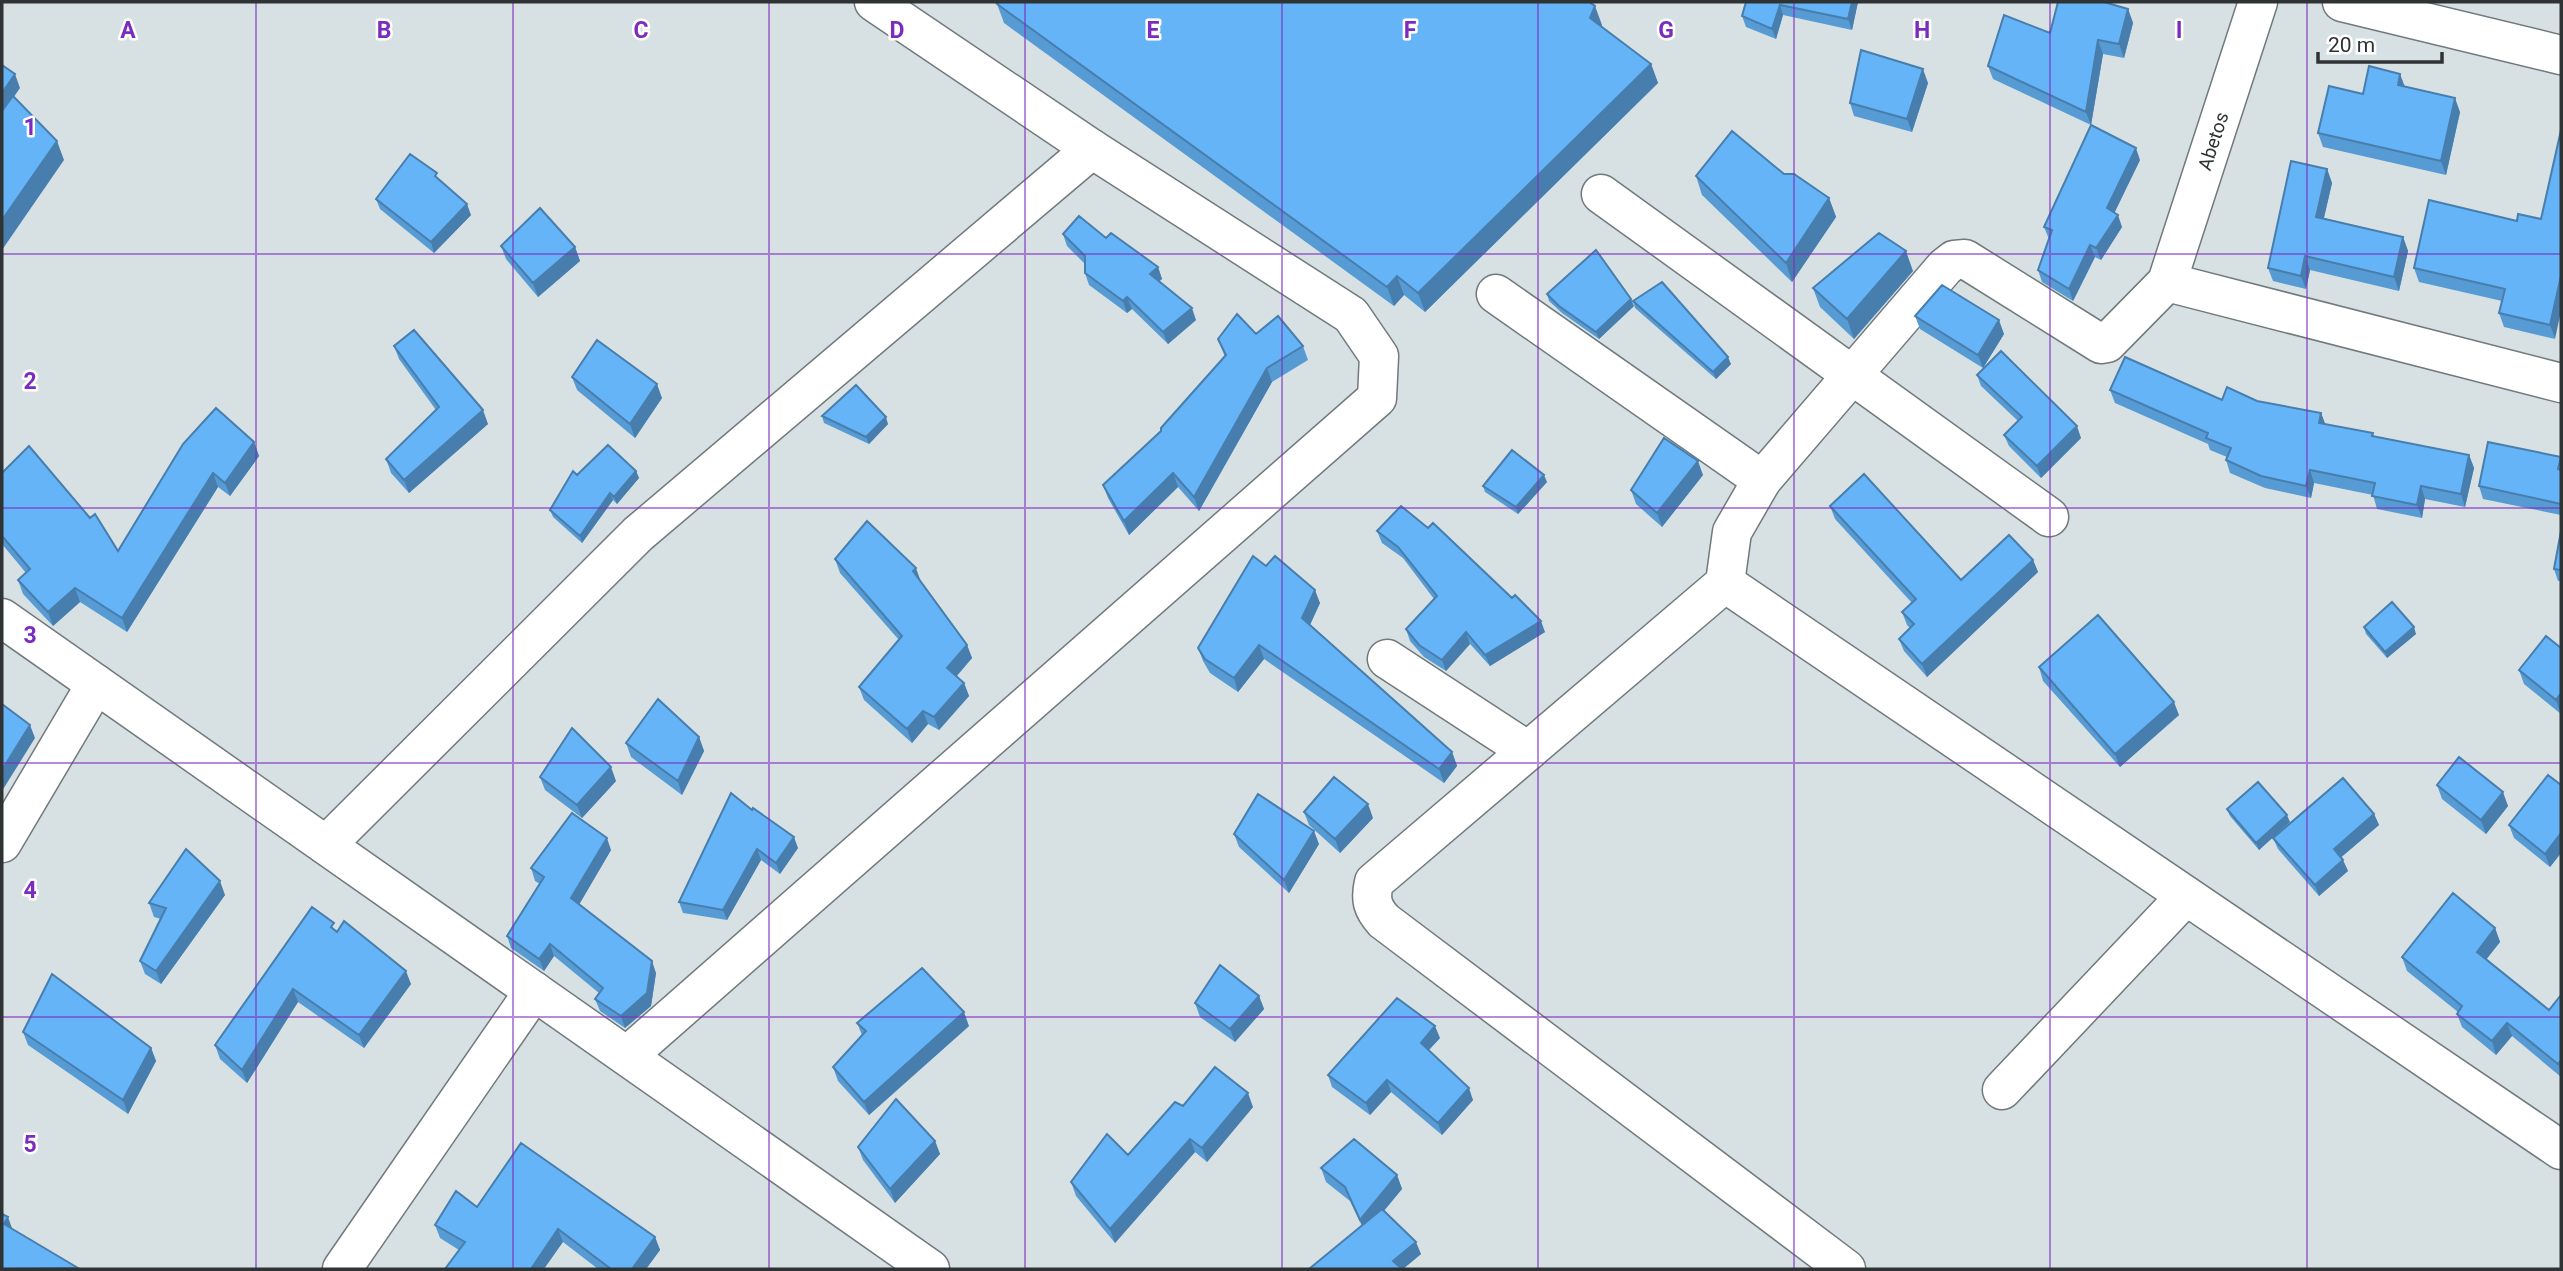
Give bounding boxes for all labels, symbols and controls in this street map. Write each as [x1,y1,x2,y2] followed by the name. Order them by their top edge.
[120,17,136,44] text: A
[377,17,391,44] text: B
[633,17,649,44] text: C
[890,17,904,44] text: D
[1147,17,1160,44] text: E
[1404,17,1417,44] text: F
[1658,17,1674,44] text: G
[1914,17,1930,44] text: H
[2176,17,2182,44] text: I
[2318,21,2442,65] scale bar
[2328,33,2375,57] text: 20 m
[2193,109,2233,173] street label: Abetos
[23,114,37,141] text: 1
[23,368,37,395] text: 2
[23,622,37,649] text: 3
[23,877,37,904] text: 4
[23,1131,37,1158] text: 5

